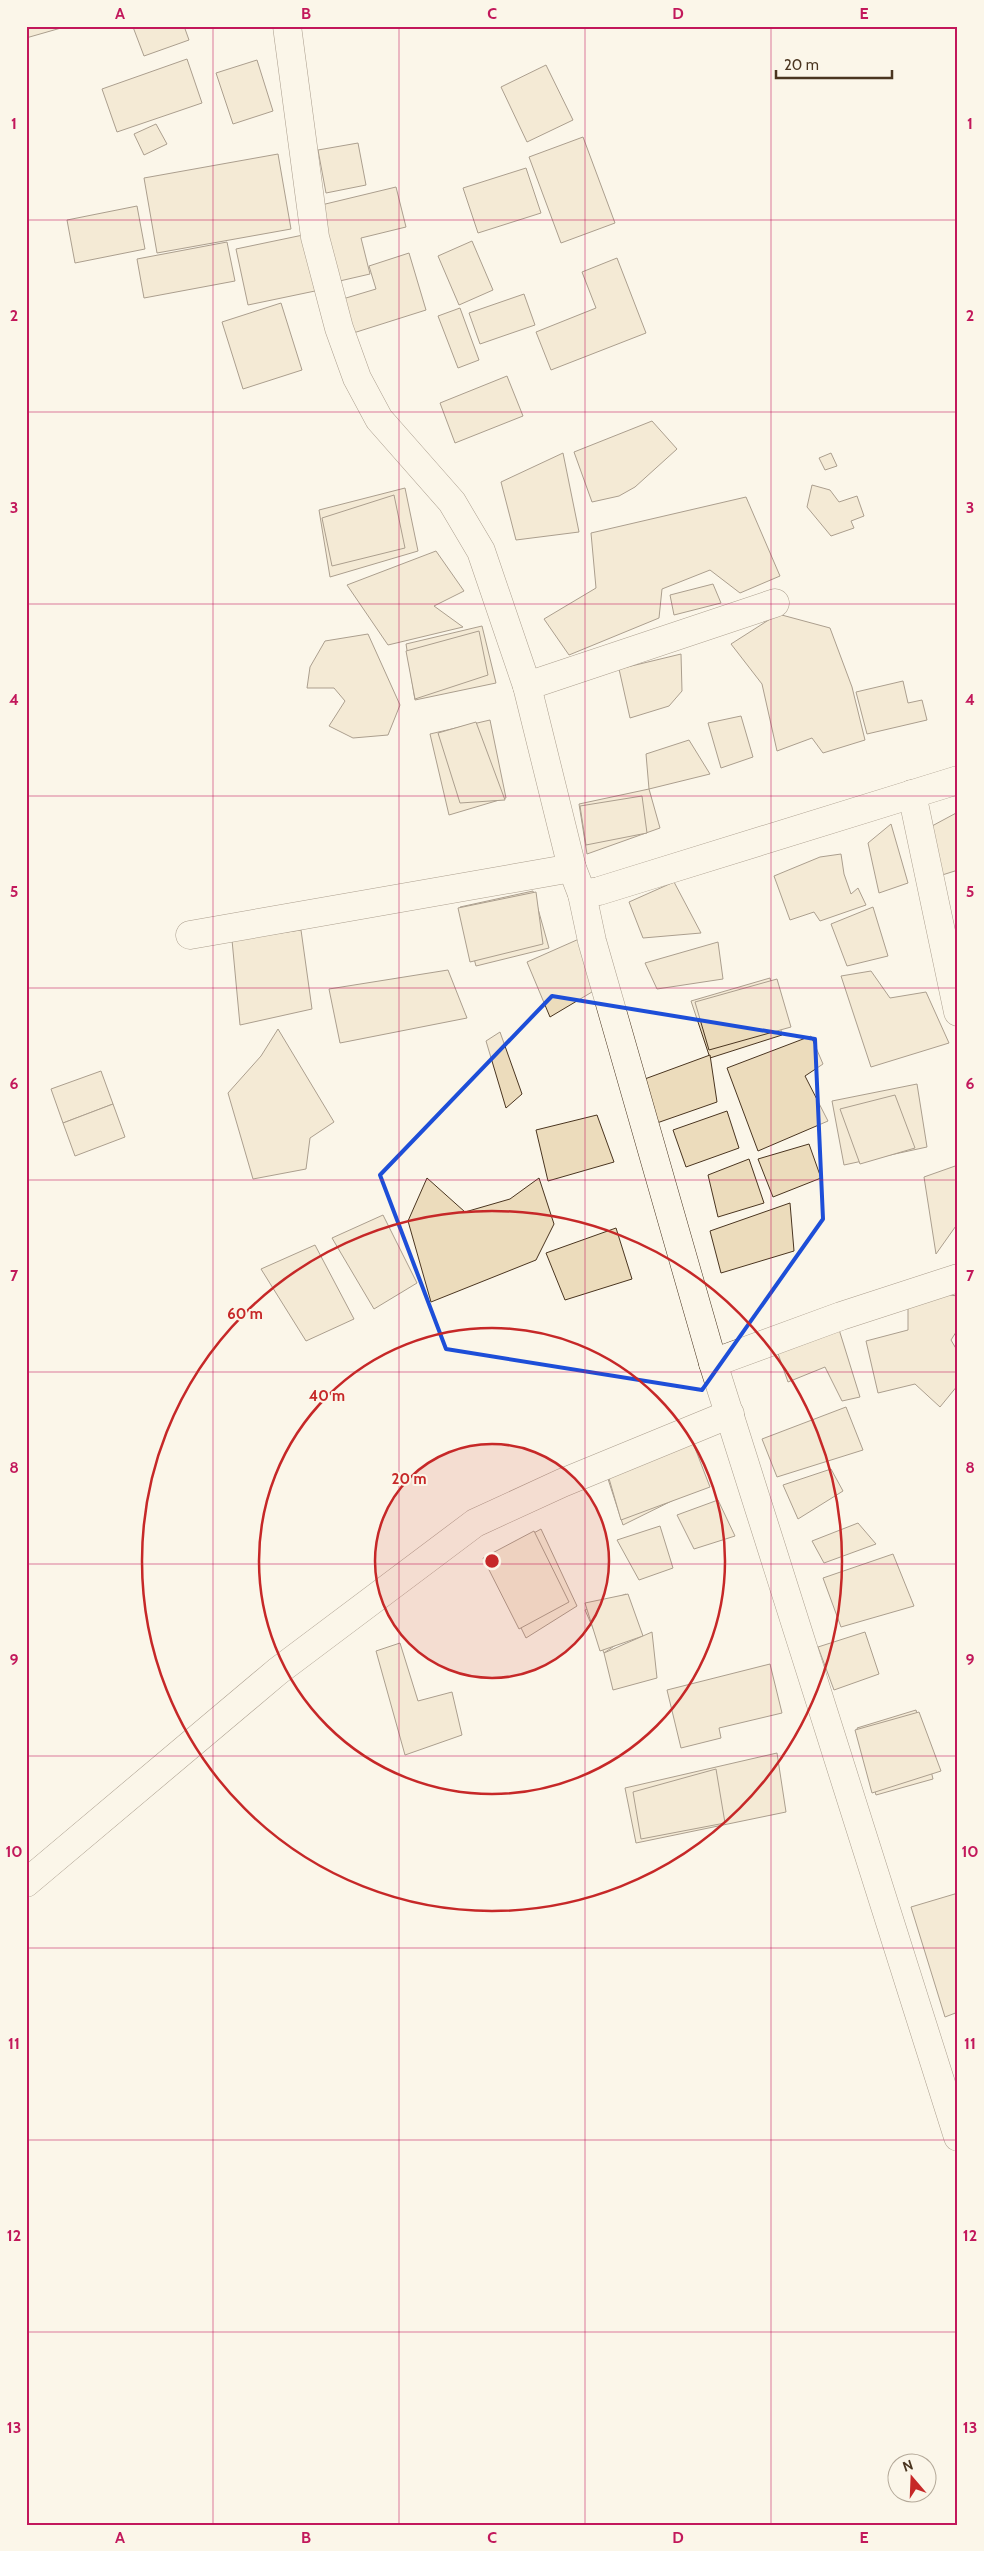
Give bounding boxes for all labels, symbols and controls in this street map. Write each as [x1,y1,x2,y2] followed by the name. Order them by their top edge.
[115,4,125,23] text: A
[301,4,311,23] text: B
[487,4,497,23] text: C
[672,4,684,23] text: D
[859,4,869,23] text: E
[776,48,893,80] scale bar
[784,56,819,74] text: 20 m
[11,114,17,133] text: 1
[967,114,973,133] text: 1
[10,306,18,325] text: 2
[966,306,974,325] text: 2
[10,498,18,517] text: 3
[966,498,974,517] text: 3
[9,690,19,709] text: 4
[965,690,975,709] text: 4
[10,882,18,901] text: 5
[966,882,974,901] text: 5
[10,1074,19,1093] text: 6
[966,1074,975,1093] text: 6
[10,1266,19,1285] text: 7
[966,1266,975,1285] text: 7
[227,1305,263,1323] text: 60 m
[309,1387,345,1405] text: 40 m
[9,1458,19,1477] text: 8
[965,1458,975,1477] text: 8
[392,1470,426,1488] text: 20 m
[483,1552,501,1570] centre of rings
[10,1650,19,1669] text: 9
[966,1650,975,1669] text: 9
[5,1842,23,1861] text: 10
[961,1842,979,1861] text: 10
[8,2034,20,2053] text: 11
[964,2034,976,2053] text: 11
[7,2226,21,2245] text: 12
[963,2226,977,2245] text: 12
[7,2418,21,2437] text: 13
[963,2418,977,2437] text: 13
[886,2454,936,2504] north arrow
[900,2456,915,2476] text: N
[115,2528,125,2547] text: A
[301,2528,311,2547] text: B
[487,2528,497,2547] text: C
[672,2528,684,2547] text: D
[859,2528,869,2547] text: E

